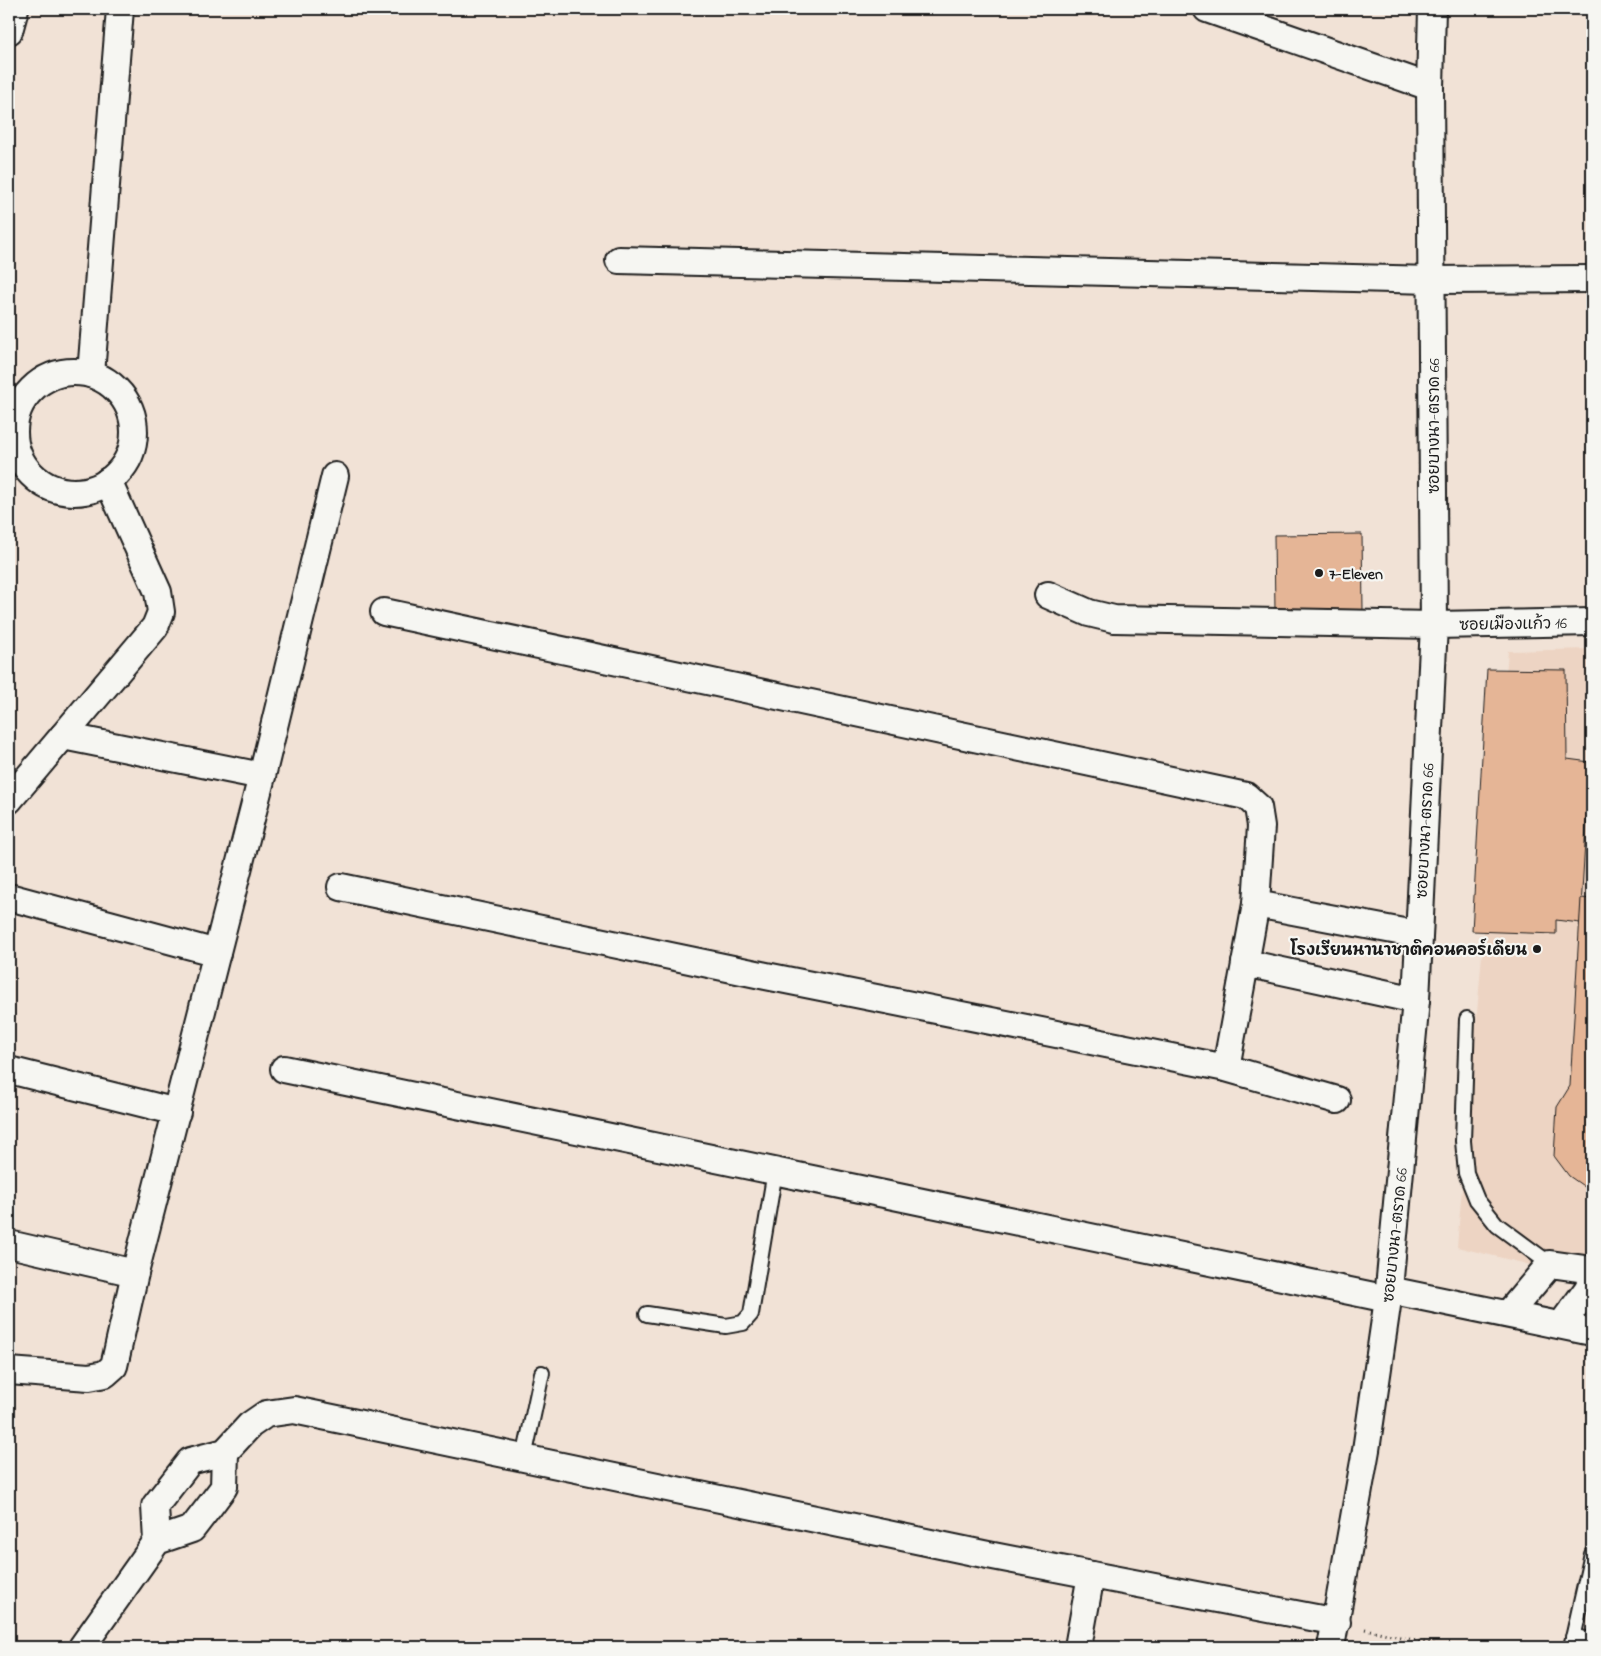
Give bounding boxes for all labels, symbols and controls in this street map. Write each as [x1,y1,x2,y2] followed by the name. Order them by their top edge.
[1423,358,1447,494] street label: ซอยบางนา-ตราด 66
[1329,563,1383,587] place label: 7-Eleven
[1313,567,1325,579] marker: 7-Eleven
[1459,611,1567,638] street label: ซอยเมืองแก้ว 16
[1410,763,1442,899] street label: ซอยบางนา-ตราด 66
[1289,938,1527,963] place label: โรงเรียนนานาชาติคอนคอร์เดียน
[1531,943,1543,955] marker: โรงเรียนนานาชาติคอนคอร์เดียน
[1377,1166,1415,1304] street label: ซอยบางนา-ตราด 66

